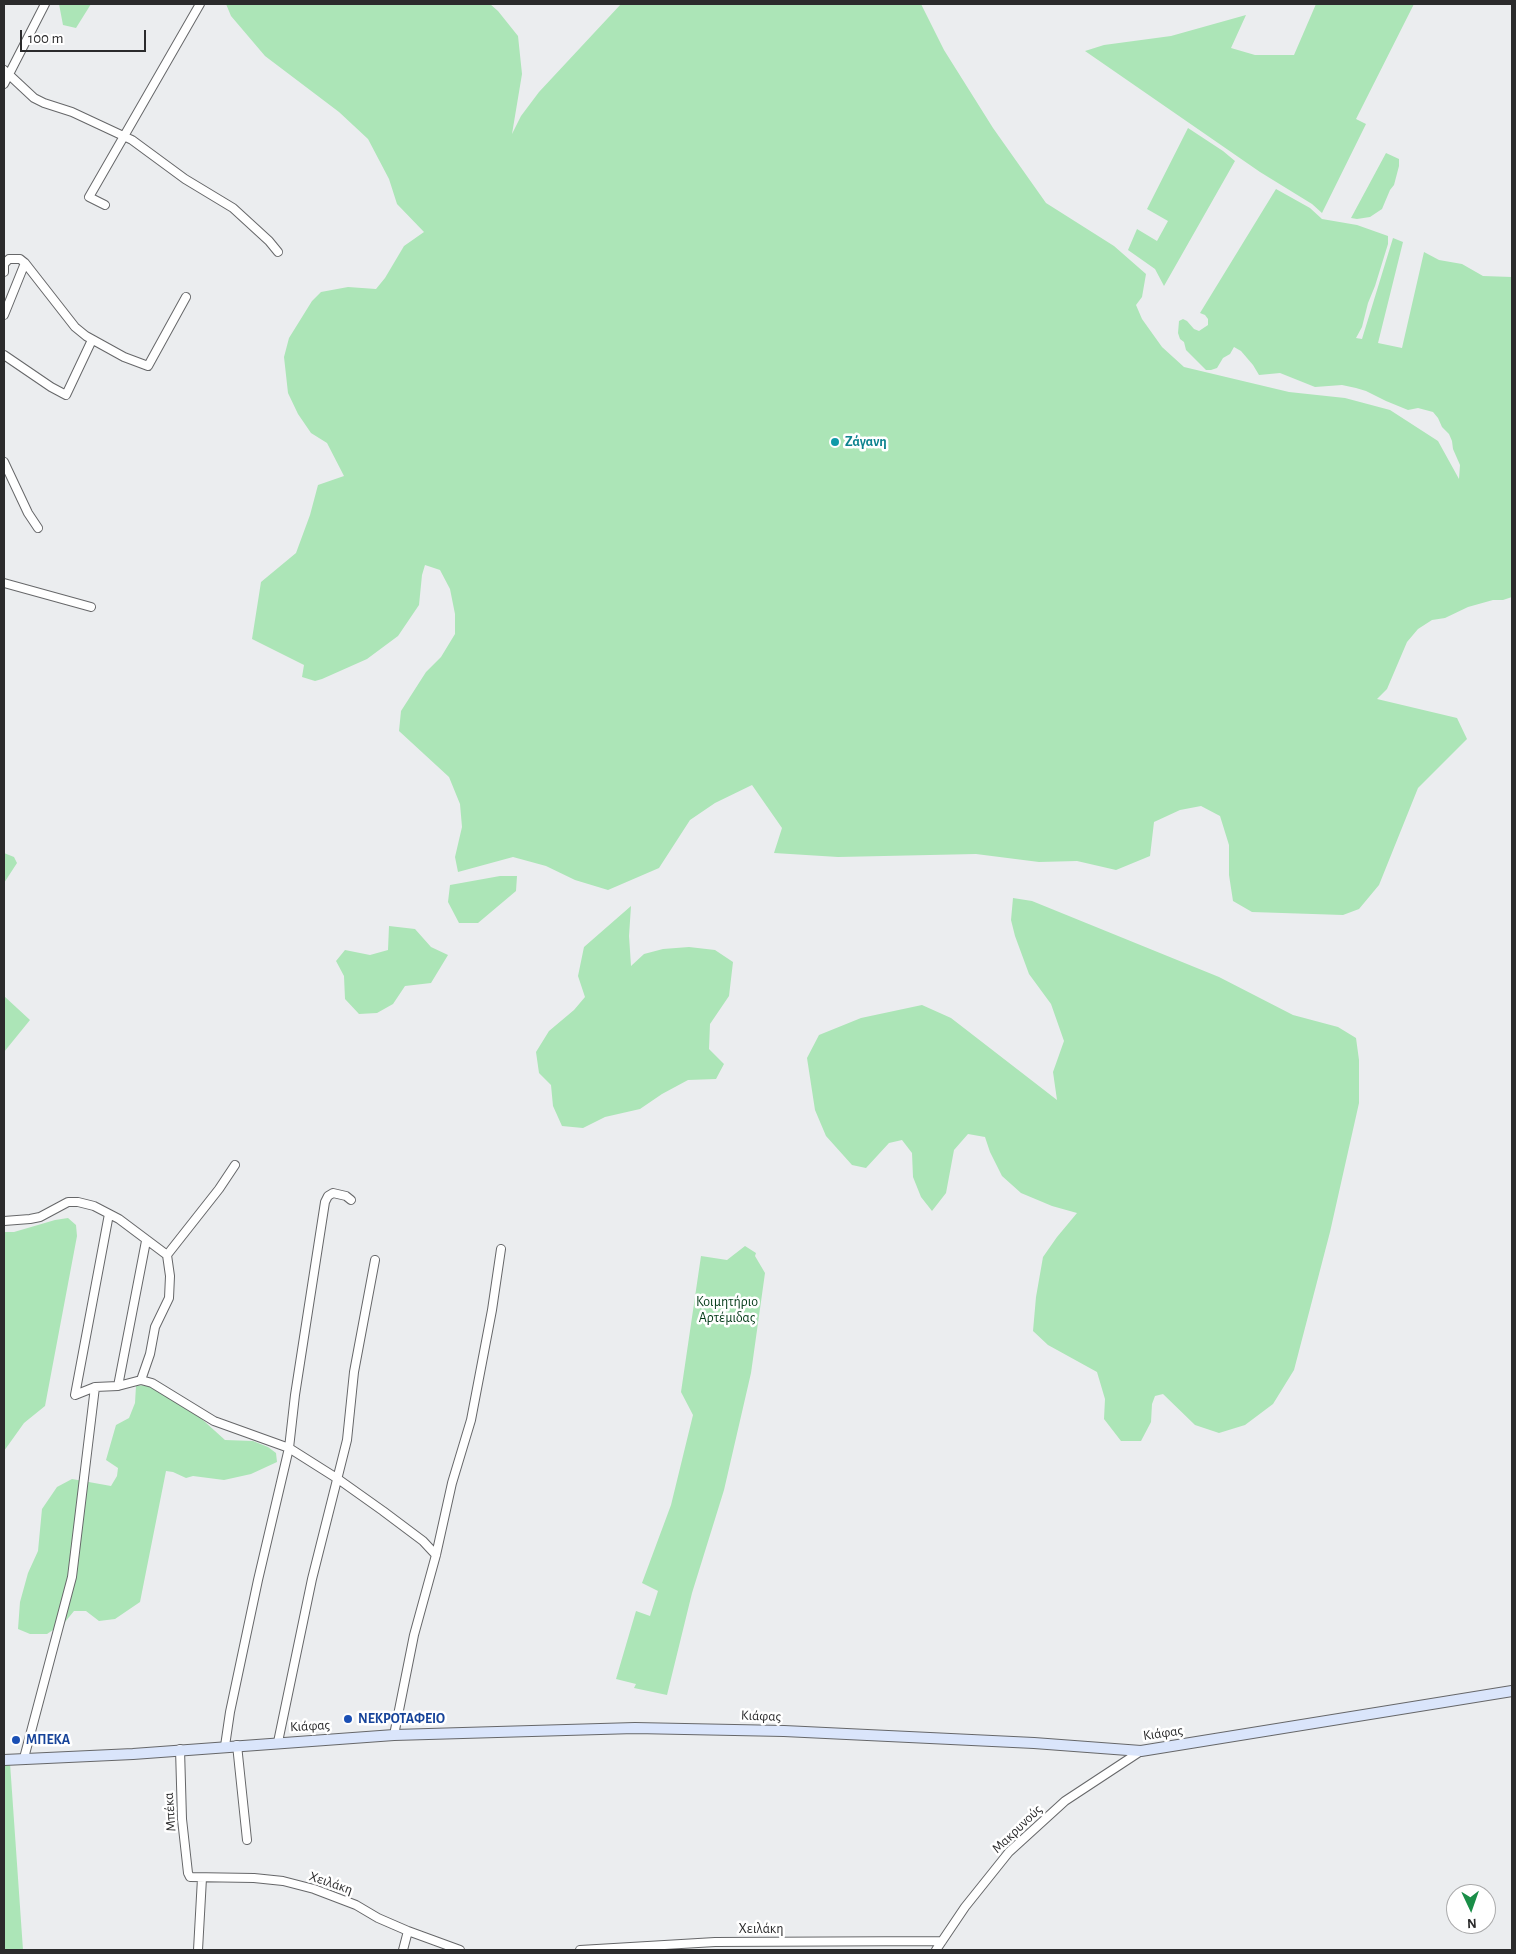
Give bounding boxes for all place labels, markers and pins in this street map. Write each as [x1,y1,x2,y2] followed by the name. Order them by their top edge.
[845,434,887,450] place label: Ζάγανη
[829,436,841,448] marker: Ζάγανη
[358,1711,445,1727] place label: ΝΕΚΡΟΤΑΦΕΙΟ
[342,1713,354,1725] marker: ΝΕΚΡΟΤΑΦΕΙΟ
[26,1732,70,1748] place label: ΜΠΕΚΑ
[10,1734,22,1746] marker: ΜΠΕΚΑ

